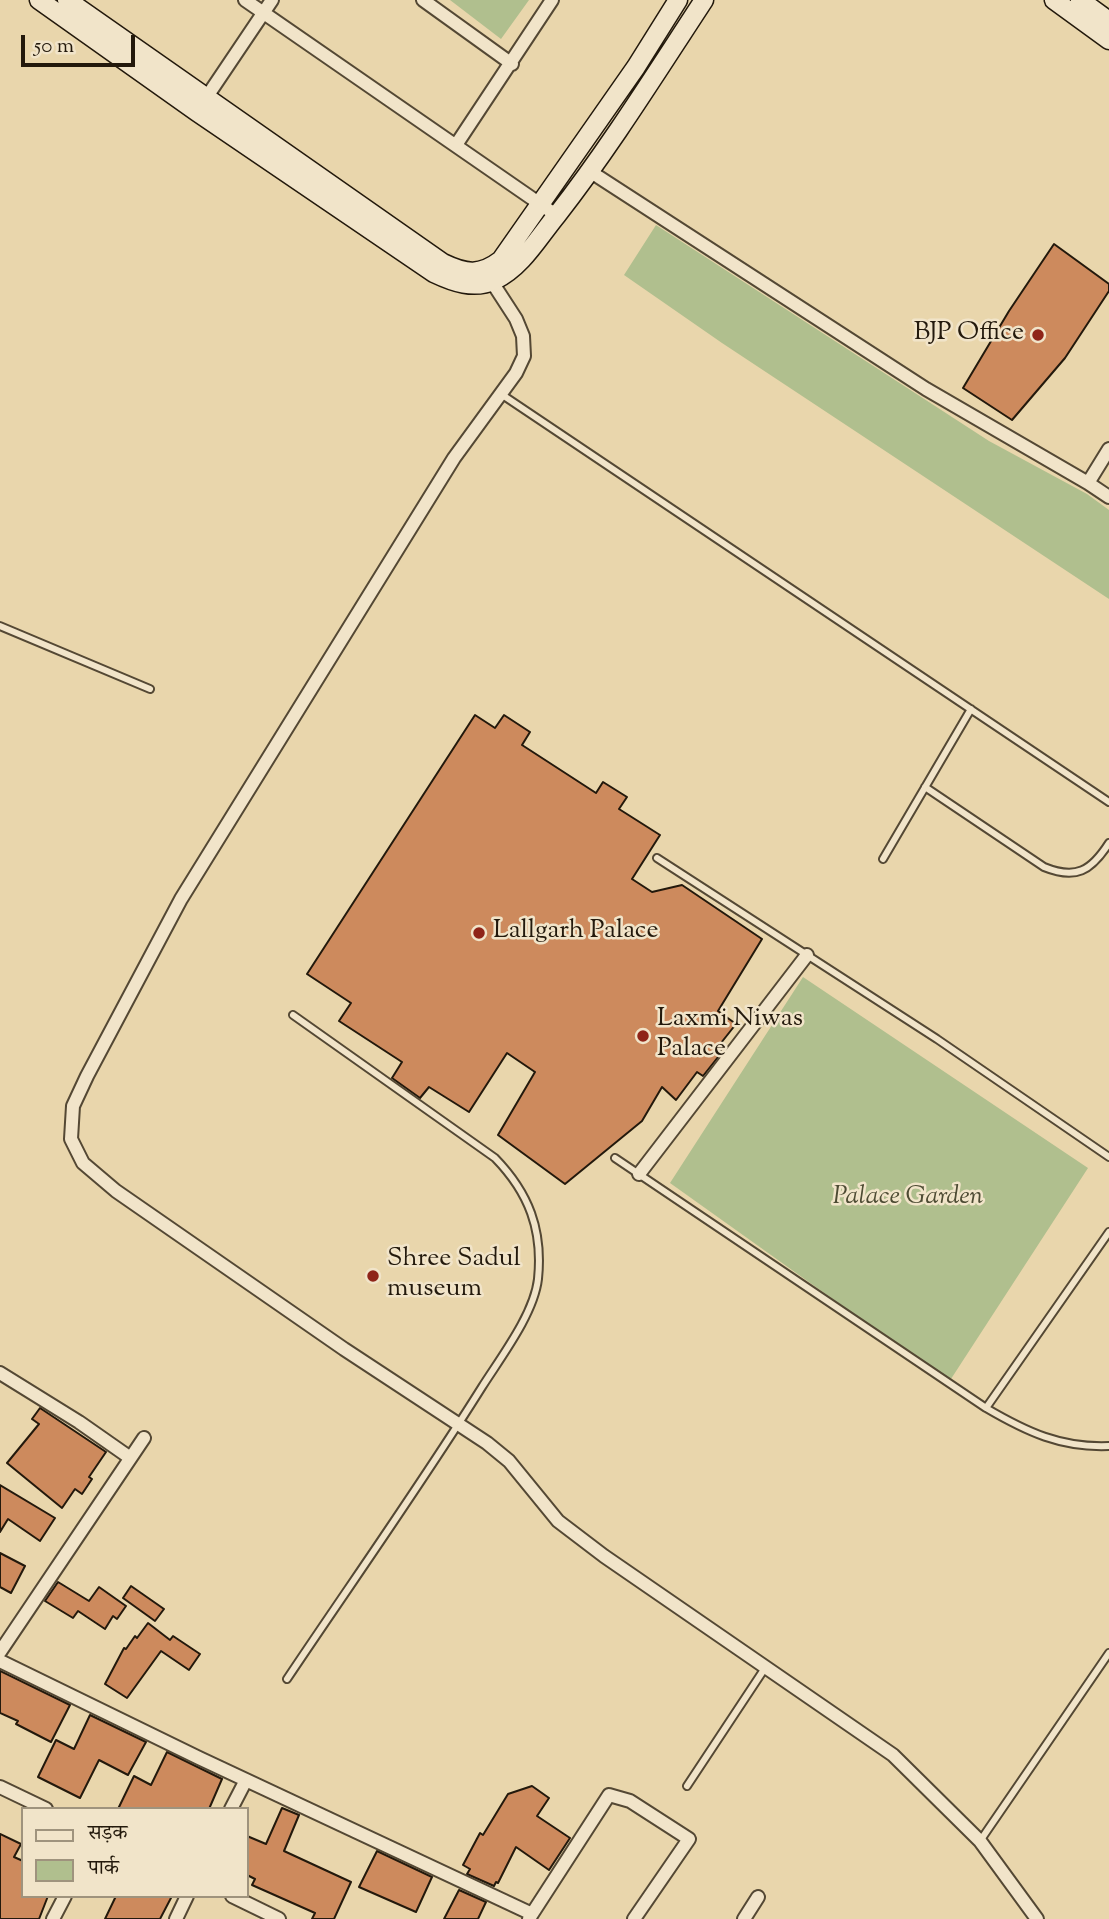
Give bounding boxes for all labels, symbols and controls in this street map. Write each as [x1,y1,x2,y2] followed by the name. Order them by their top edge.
[24,21,138,65] scale bar
[34,32,74,62] text: 50 m
[914,319,1024,351] place label: BJP Office
[1030,327,1046,343] marker: BJP Office
[493,917,659,949] place label: Lallgarh Palace
[471,925,487,941] marker: Lallgarh Palace
[657,1005,803,1066] place label: Laxmi Niwas Palace
[635,1028,651,1044] marker: Laxmi Niwas Palace
[833,1183,983,1215] park label: Palace Garden
[387,1245,521,1306] place label: Shree Sadul museum
[365,1268,381,1284] marker: Shree Sadul museum
[21,1807,248,1898] legend
[88,1819,127,1849] text: सड़क
[88,1854,119,1884] text: पार्क

